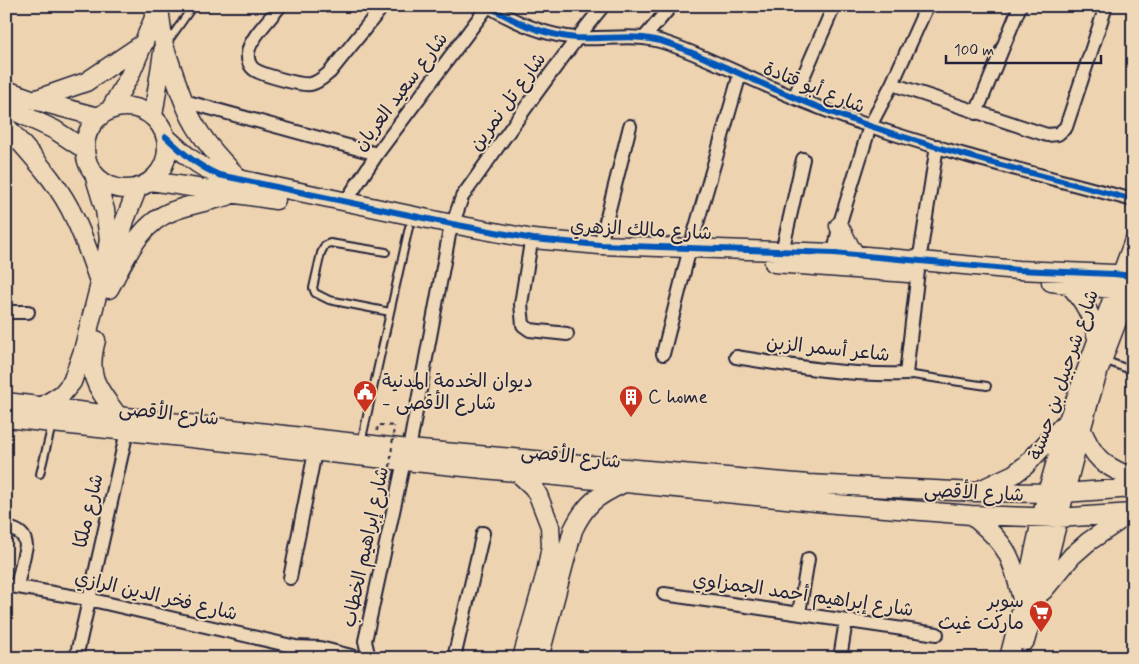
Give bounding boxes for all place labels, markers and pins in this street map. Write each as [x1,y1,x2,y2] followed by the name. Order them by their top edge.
[382,369,533,416] place label: ديوان الخدمة المدنية - شارع الأقصى
[352,379,378,413] public building icon: ديوان الخدمة المدنية - شارع الأقصى
[618,384,644,418] building icon: C home
[648,385,708,410] place label: C home
[938,589,1024,636] place label: سوبر ماركت غيث
[1028,599,1054,633] supermarket icon: سوبر ماركت غيث

